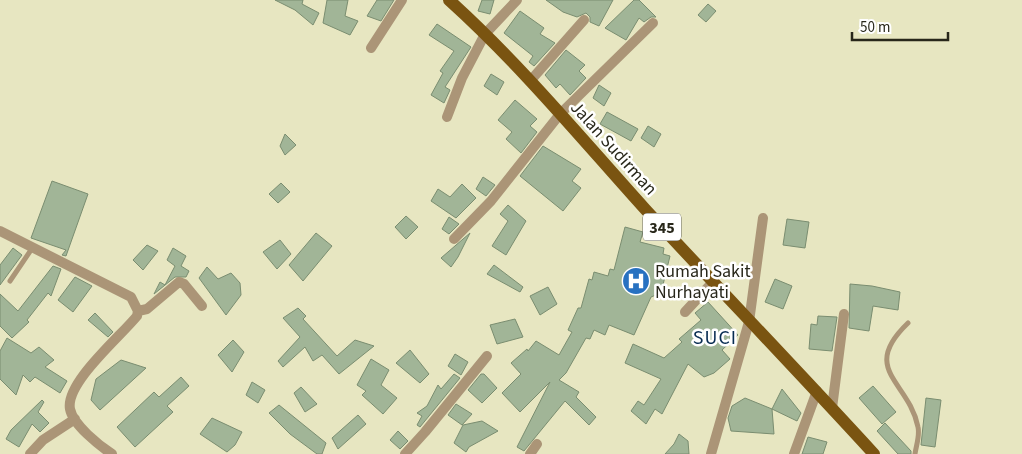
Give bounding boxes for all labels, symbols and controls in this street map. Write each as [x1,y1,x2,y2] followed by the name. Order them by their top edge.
[852,10,948,42] scale bar
[860,17,890,38] text: 50 m
[565,96,663,201] street label: Jalan Sudirman
[643,213,681,240] road number: 345
[655,259,751,305] place label: Rumah Sakit Nurhayati
[621,266,651,296] hospital icon: Rumah Sakit Nurhayati
[693,324,737,352] district label: SUCI

